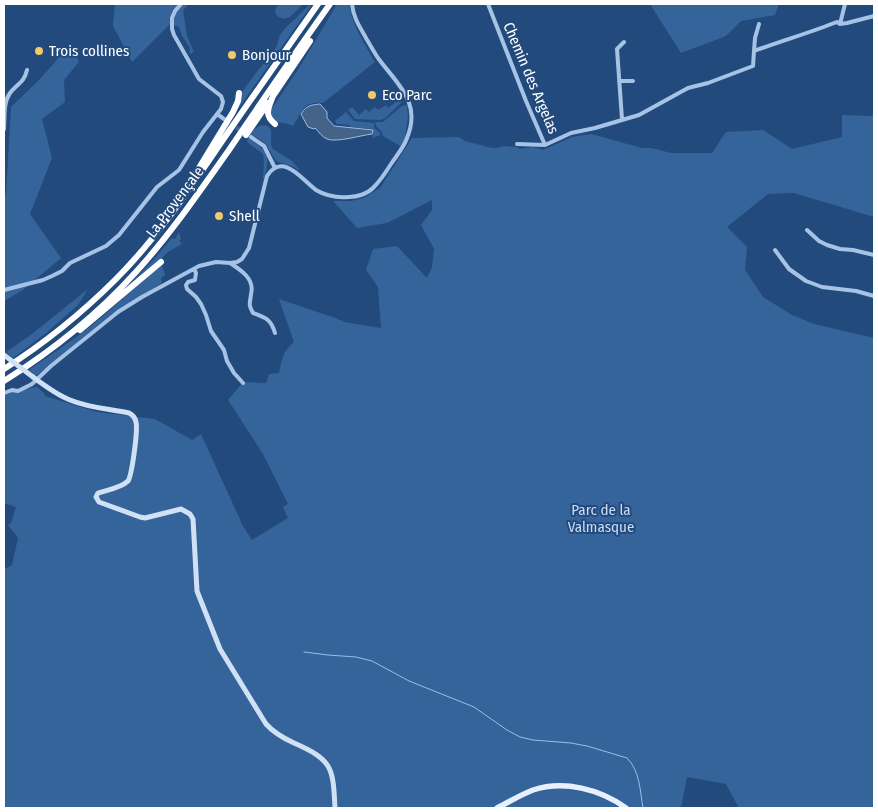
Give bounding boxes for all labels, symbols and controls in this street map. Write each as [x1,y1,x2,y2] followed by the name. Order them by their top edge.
[499,19,563,137] street label: Chemin des Argelas
[49,42,129,60] place label: Trois collines
[33,45,45,57] marker: Trois collines
[242,46,292,64] place label: Bonjour
[226,49,238,61] marker: Bonjour
[382,86,433,104] place label: Eco Parc
[366,89,378,101] marker: Eco Parc
[142,163,208,241] street label: La Provençale
[229,207,260,225] place label: Shell
[213,210,225,222] marker: Shell
[568,501,634,536] park label: Parc de la Valmasque

